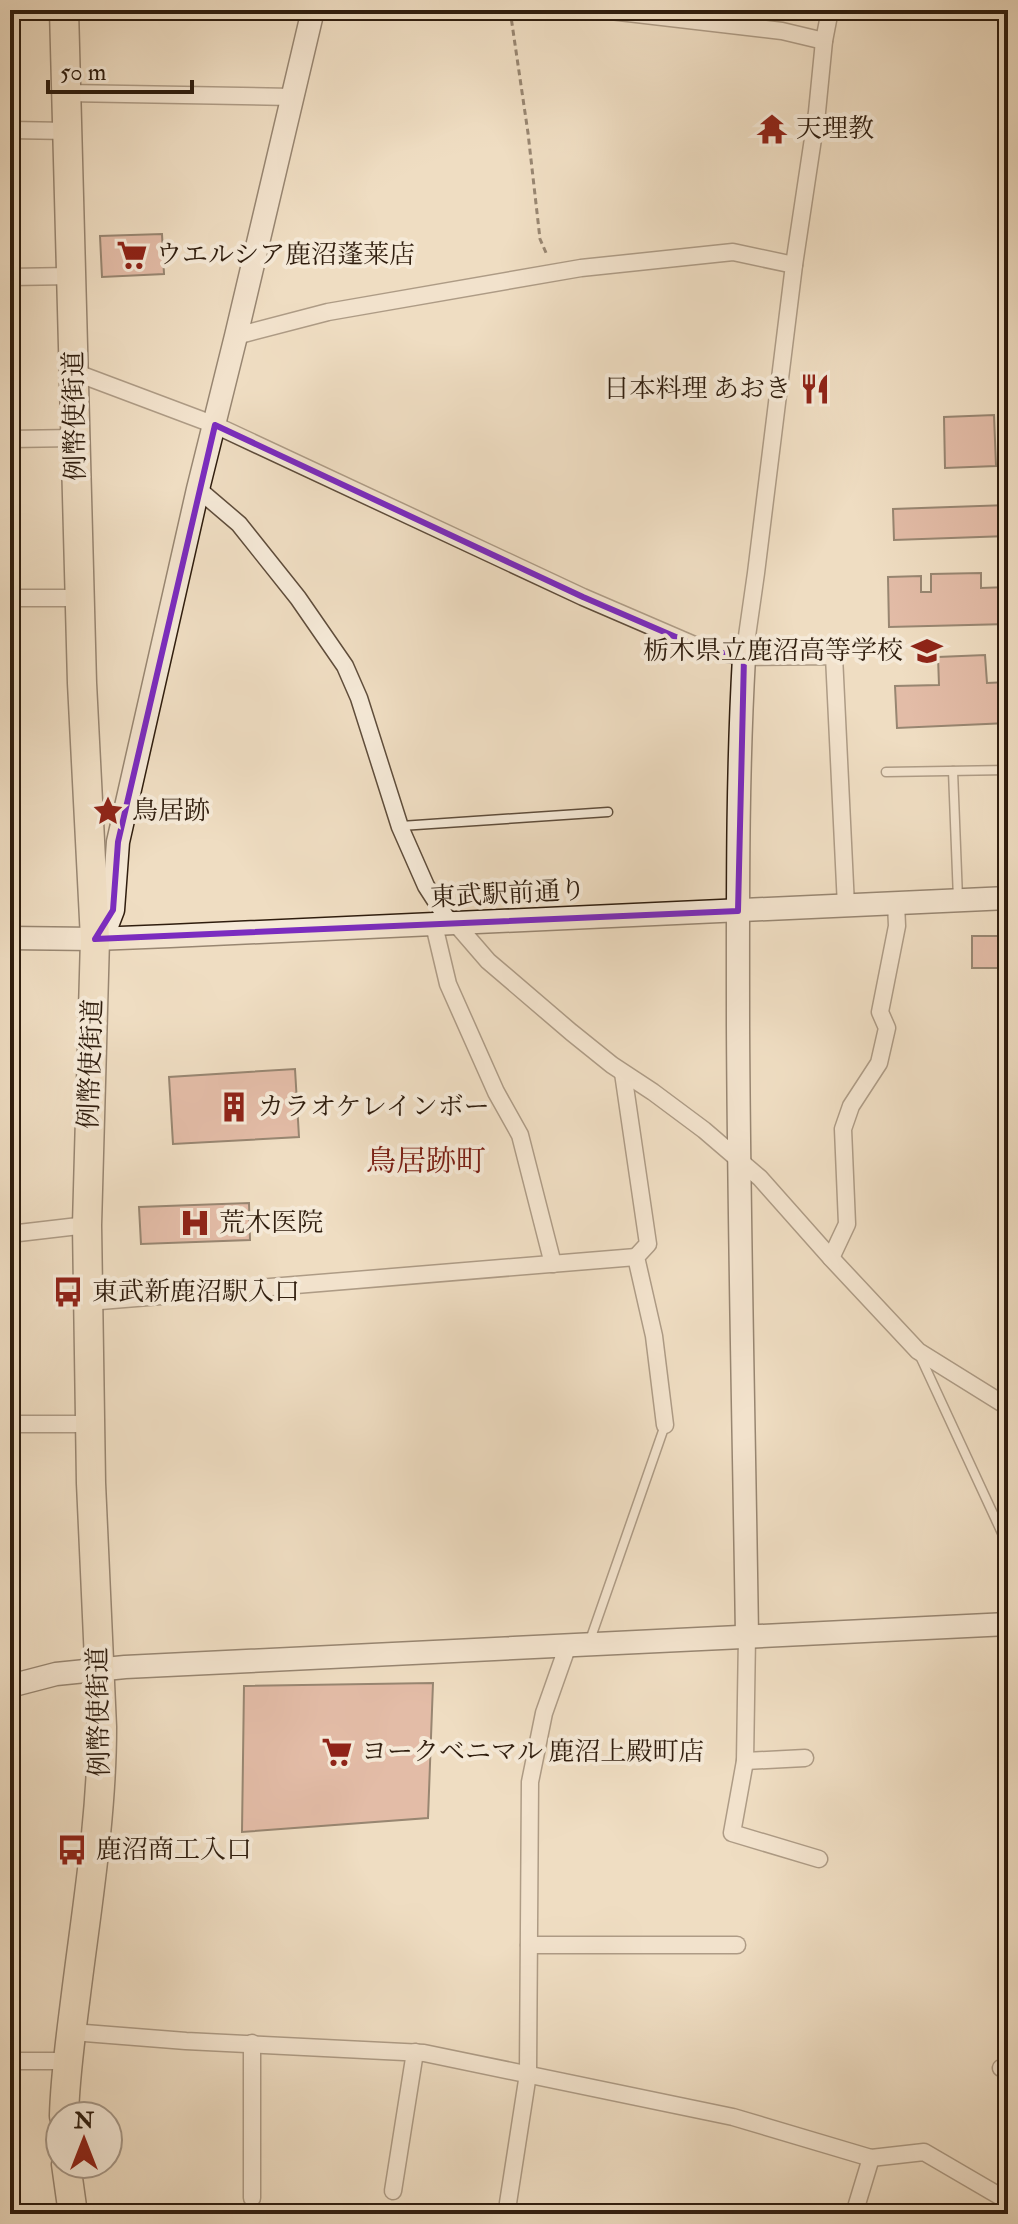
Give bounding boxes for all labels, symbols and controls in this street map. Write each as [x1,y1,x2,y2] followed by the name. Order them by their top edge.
[48,44,192,94] scale bar
[60,57,107,88] text: 50 m
[755,112,789,146] temple icon: 天理教
[796,113,874,145] place label: 天理教
[115,238,149,272] supermarket icon: ウエルシア鹿沼蓬莱店
[156,239,415,271] place label: ウエルシア鹿沼蓬莱店
[58,351,92,481] street label: 例幣使街道
[798,372,832,406] restaurant icon: 日本料理 あおき
[604,373,791,405] place label: 日本料理 あおき
[910,634,944,668] school or university icon: 栃木県立鹿沼高等学校
[643,635,903,667] place label: 栃木県立鹿沼高等学校
[91,794,125,828] place icon: 鳥居跡
[132,795,210,827] place label: 鳥居跡
[429,874,587,914] street label: 東武駅前通り
[73,998,109,1130] street label: 例幣使街道
[217,1090,251,1124] building icon: カラオケレインボー
[258,1091,490,1123] place label: カラオケレインボー
[366,1143,486,1180] district label: 鳥居跡町
[178,1206,212,1240] hospital icon: 荒木医院
[219,1207,323,1239] place label: 荒木医院
[51,1275,85,1309] bus stop icon: 東武新鹿沼駅入口
[92,1276,300,1308] place label: 東武新鹿沼駅入口
[82,1647,116,1777] street label: 例幣使街道
[320,1735,354,1769] supermarket icon: ヨークベニマル 鹿沼上殿町店
[361,1736,704,1768] place label: ヨークベニマル 鹿沼上殿町店
[55,1833,89,1867] bus stop icon: 鹿沼商工入口
[96,1834,252,1866] place label: 鹿沼商工入口
[44,2100,124,2180] north arrow
[73,2107,94,2135] text: N

